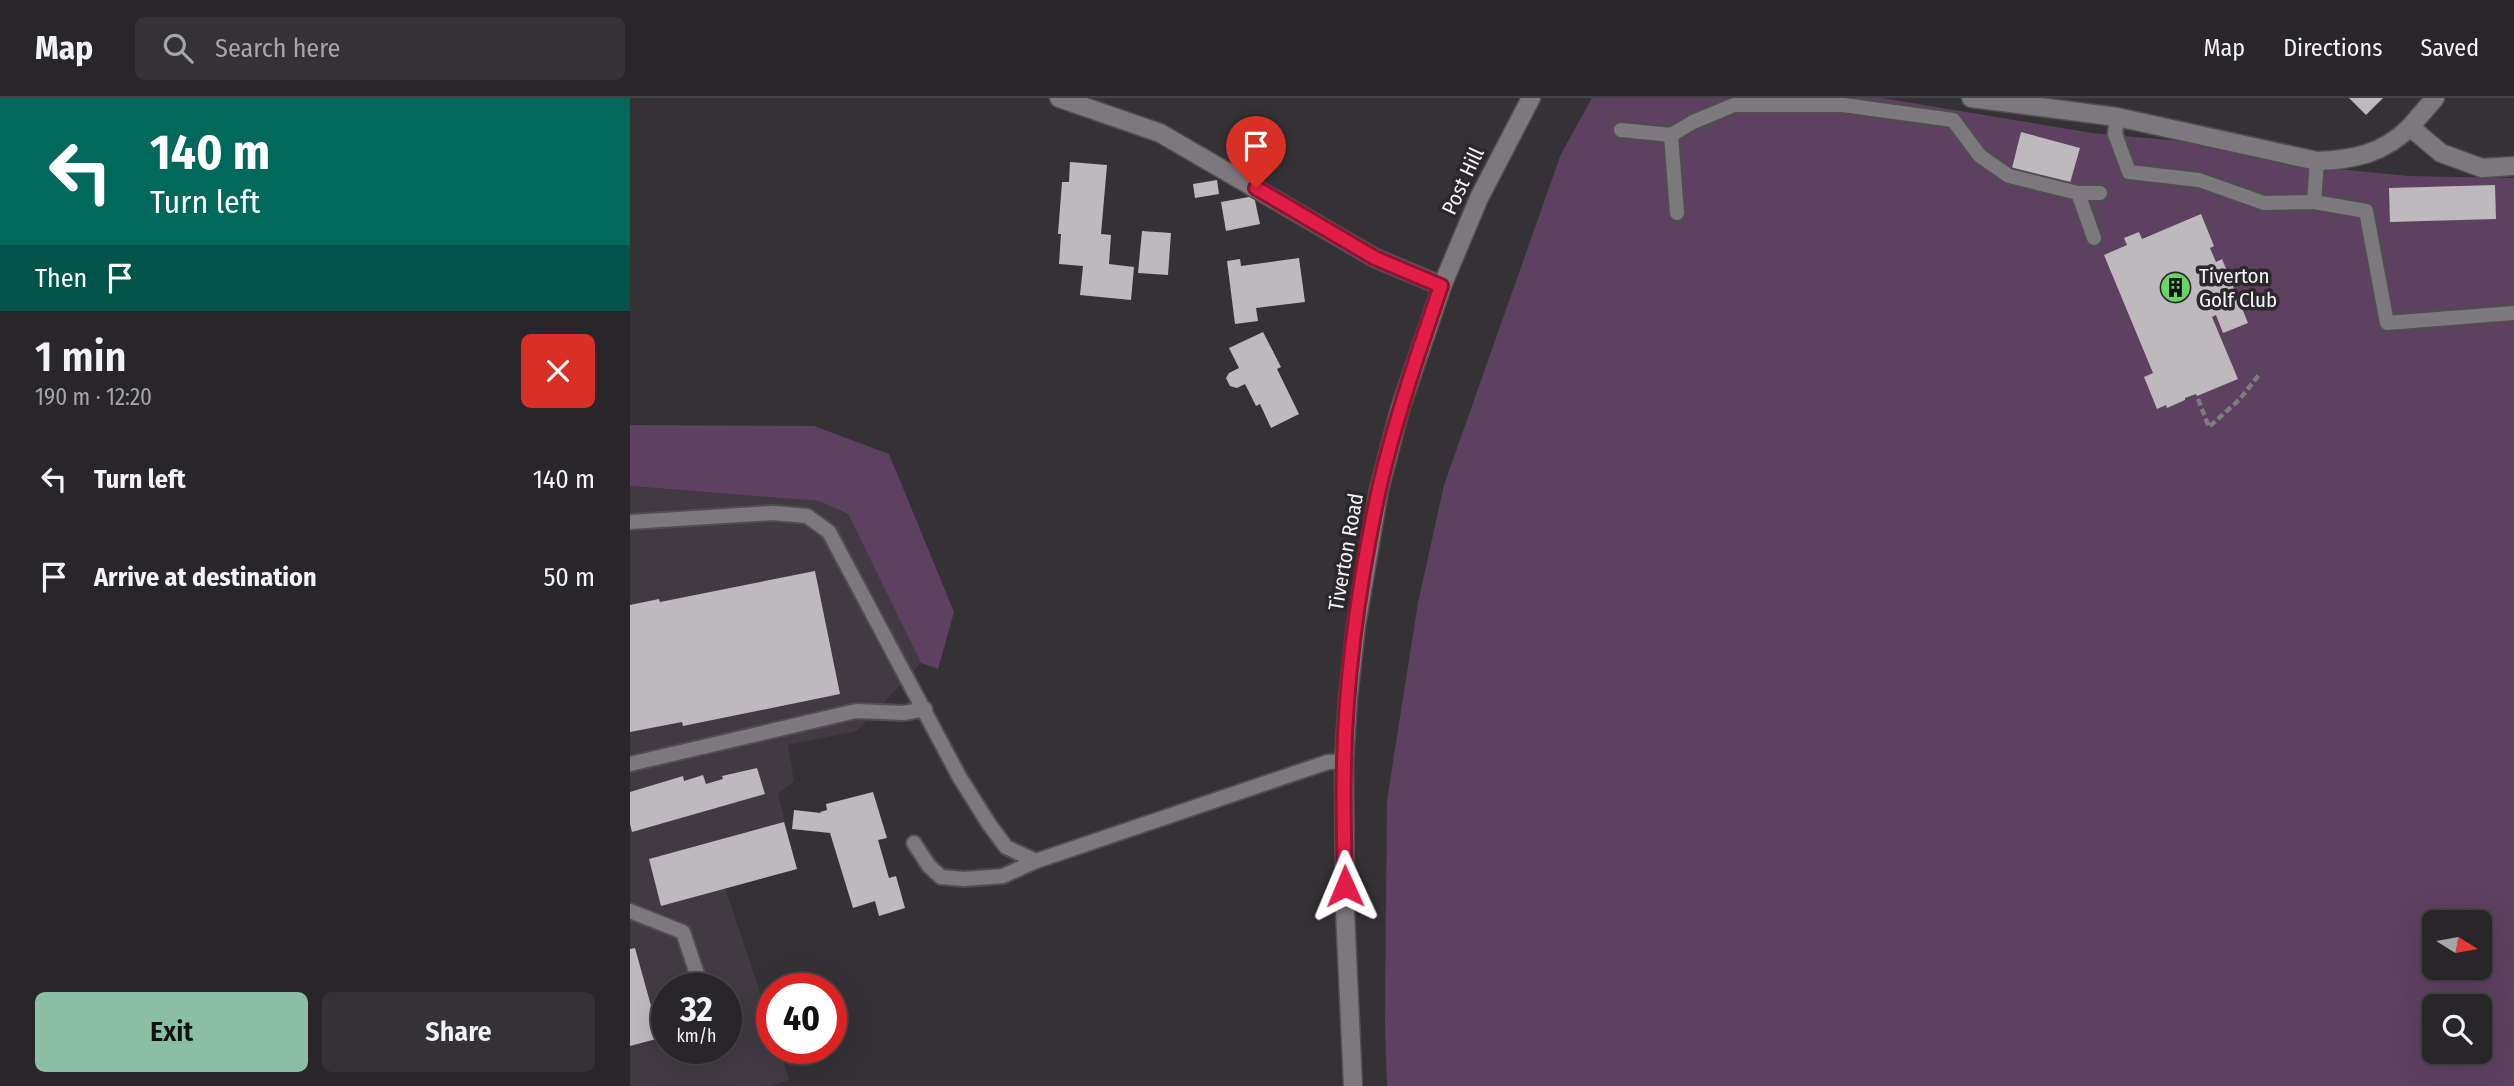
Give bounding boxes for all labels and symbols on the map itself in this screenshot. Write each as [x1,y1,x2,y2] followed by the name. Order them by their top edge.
[1226,116,1286,188] pin
[1436,143,1490,219] street label: Post Hill
[2199,263,2277,313] place label: Tiverton Golf Club
[2159,271,2193,305] building icon: Tiverton Golf Club
[1323,491,1369,613] street label: Tiverton Road
[1308,849,1382,923] position arrow
[2422,910,2492,980] north arrow
[756,973,847,1064] speed limit sign: 40

